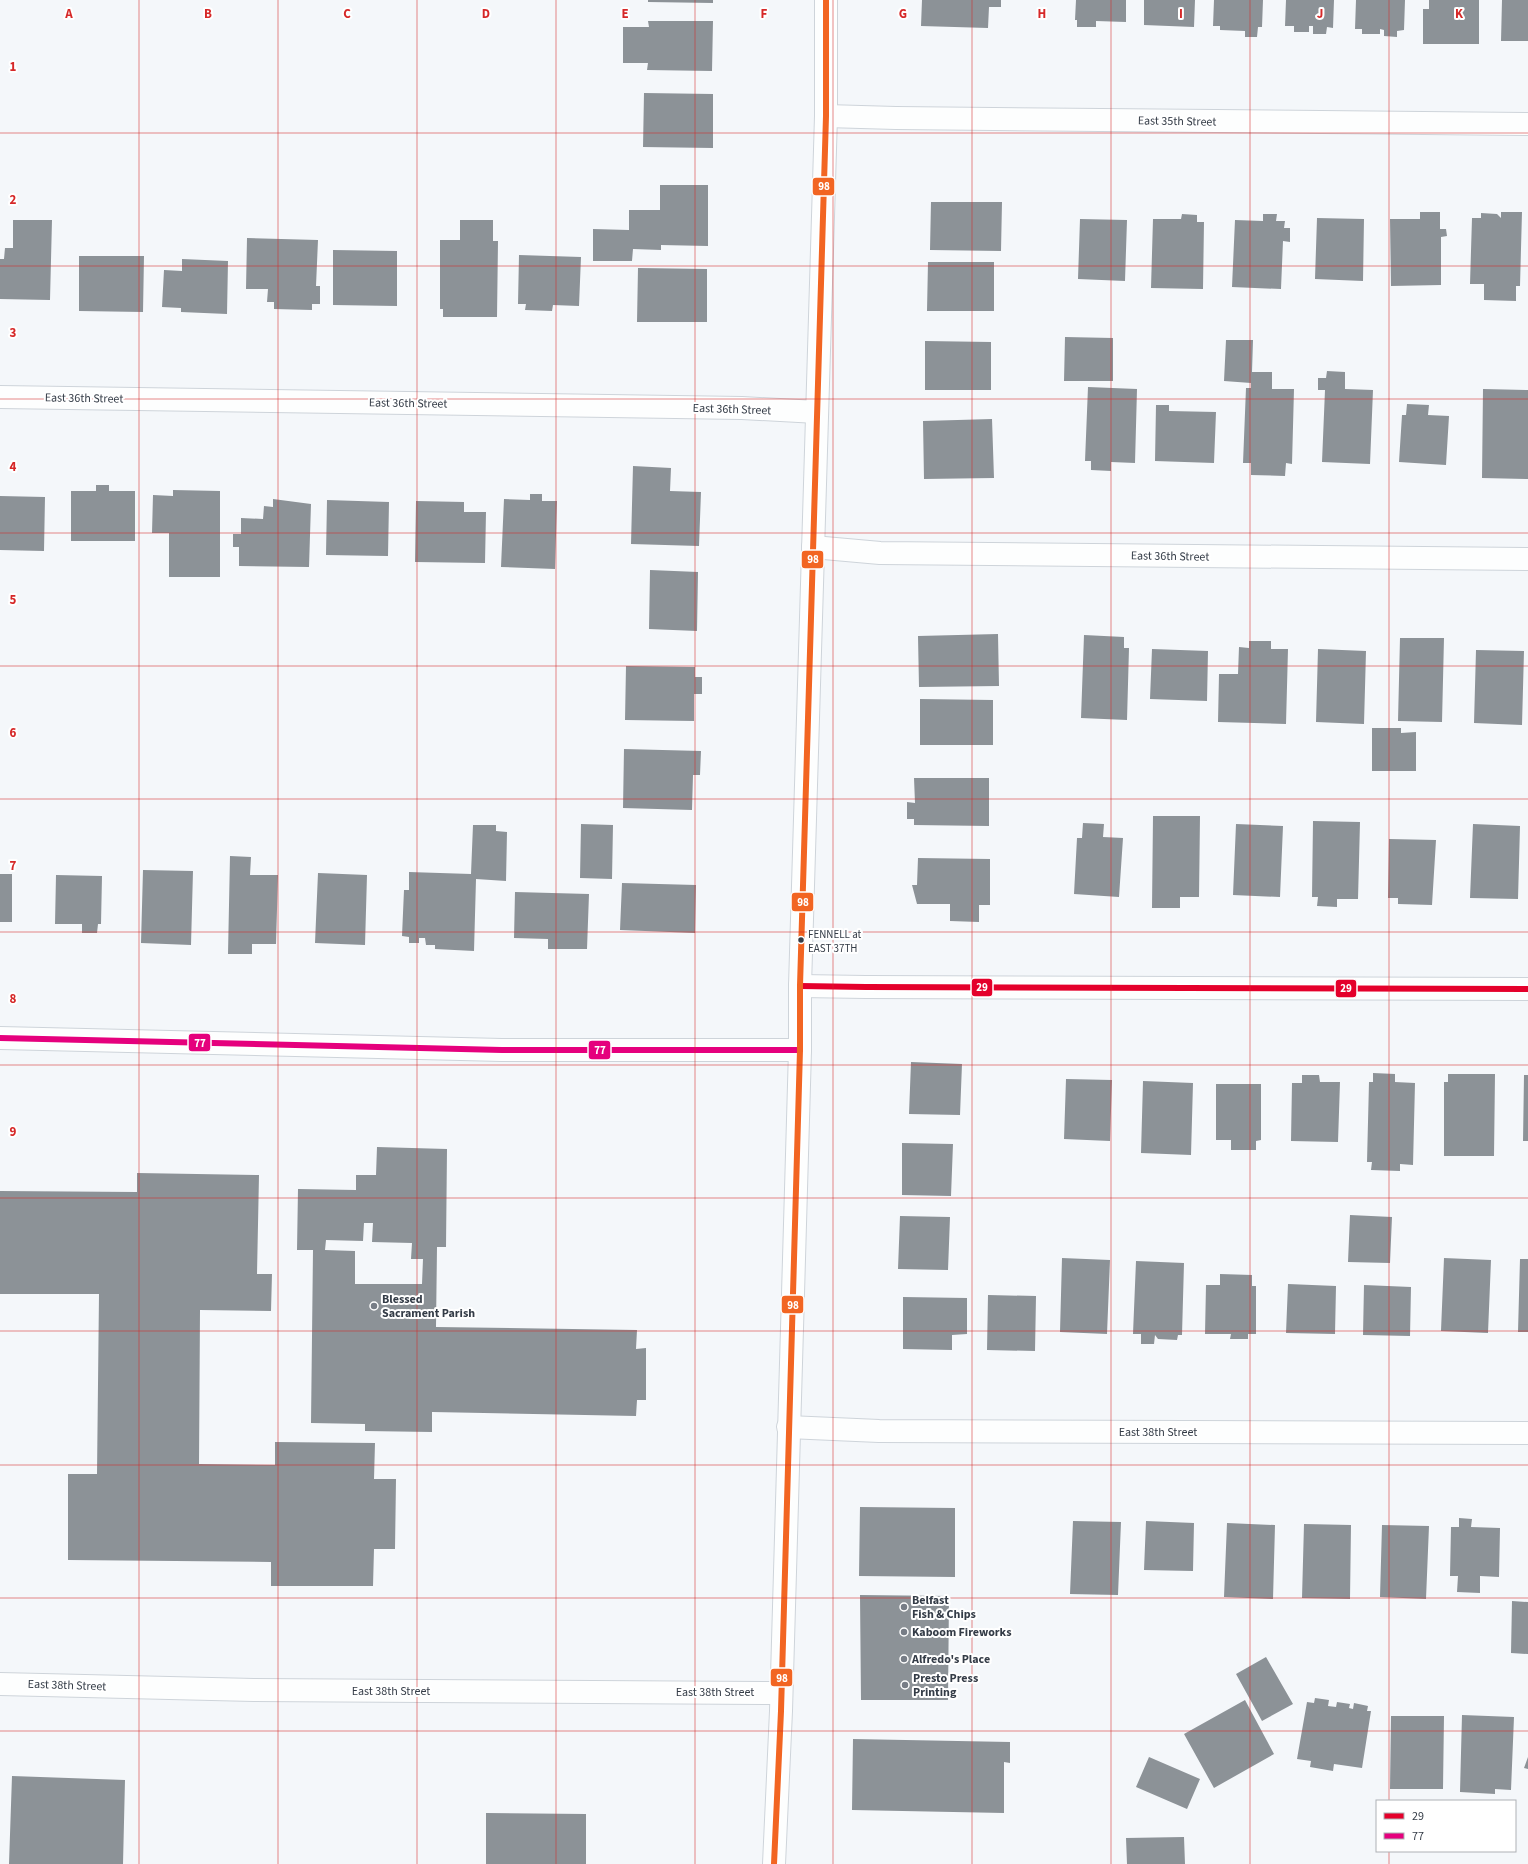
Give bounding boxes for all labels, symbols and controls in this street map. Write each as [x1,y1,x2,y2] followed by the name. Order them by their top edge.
[64,5,73,23] text: A
[204,5,212,23] text: B
[343,5,351,23] text: C
[482,5,490,23] text: D
[621,5,629,23] text: E
[761,5,768,23] text: F
[899,5,907,23] text: G
[1038,5,1046,23] text: H
[1179,5,1183,23] text: I
[1317,5,1323,23] text: J
[1455,5,1464,23] text: K
[10,58,17,76] text: 1
[1138,112,1216,131] street label: East 35th Street
[812,177,835,196] line badge: 98
[818,179,830,194] text: 98
[10,191,17,209] text: 2
[10,324,17,342] text: 3
[45,389,123,408] street label: East 36th Street
[369,394,447,413] street label: East 36th Street
[692,400,772,419] street label: East 36th Street
[10,458,17,476] text: 4
[1131,547,1209,566] street label: East 36th Street
[801,550,824,569] line badge: 98
[807,552,819,567] text: 98
[10,591,17,609] text: 5
[10,724,17,742] text: 6
[10,857,17,875] text: 7
[791,892,814,912] line badge: 98
[797,895,809,910] text: 98
[808,927,862,956] place label: FENNELL at EAST 37TH
[796,935,806,945] marker: FENNELL at EAST 37TH
[971,978,993,997] line badge: 29
[1335,979,1357,998] line badge: 29
[976,980,988,995] text: 29
[1340,981,1352,996] text: 29
[10,990,17,1008] text: 8
[188,1033,211,1052] line badge: 77
[194,1036,206,1051] text: 77
[588,1040,611,1060] line badge: 77
[594,1043,606,1058] text: 77
[10,1123,17,1141] text: 9
[382,1291,475,1322] place label: Blessed Sacrament Parish
[781,1295,804,1314] line badge: 98
[787,1298,799,1313] text: 98
[369,1301,379,1311] marker: Blessed Sacrament Parish
[1119,1424,1197,1441] street label: East 38th Street
[912,1592,976,1623] place label: Belfast Fish & Chips
[899,1602,909,1612] marker: Belfast Fish & Chips
[912,1624,1012,1641] place label: Kaboom Fireworks
[899,1627,909,1637] marker: Kaboom Fireworks
[911,1651,990,1668] place label: Alfredo's Place
[899,1654,909,1664] marker: Alfredo's Place
[770,1668,793,1687] line badge: 98
[913,1670,978,1701] place label: Presto Press Printing
[776,1671,788,1686] text: 98
[27,1676,107,1695] street label: East 38th Street
[900,1680,910,1690] marker: Presto Press Printing
[352,1683,430,1700] street label: East 38th Street
[676,1684,754,1701] street label: East 38th Street
[1376,1800,1516,1852] legend
[1412,1808,1424,1825] text: 29
[1412,1828,1424,1845] text: 77

